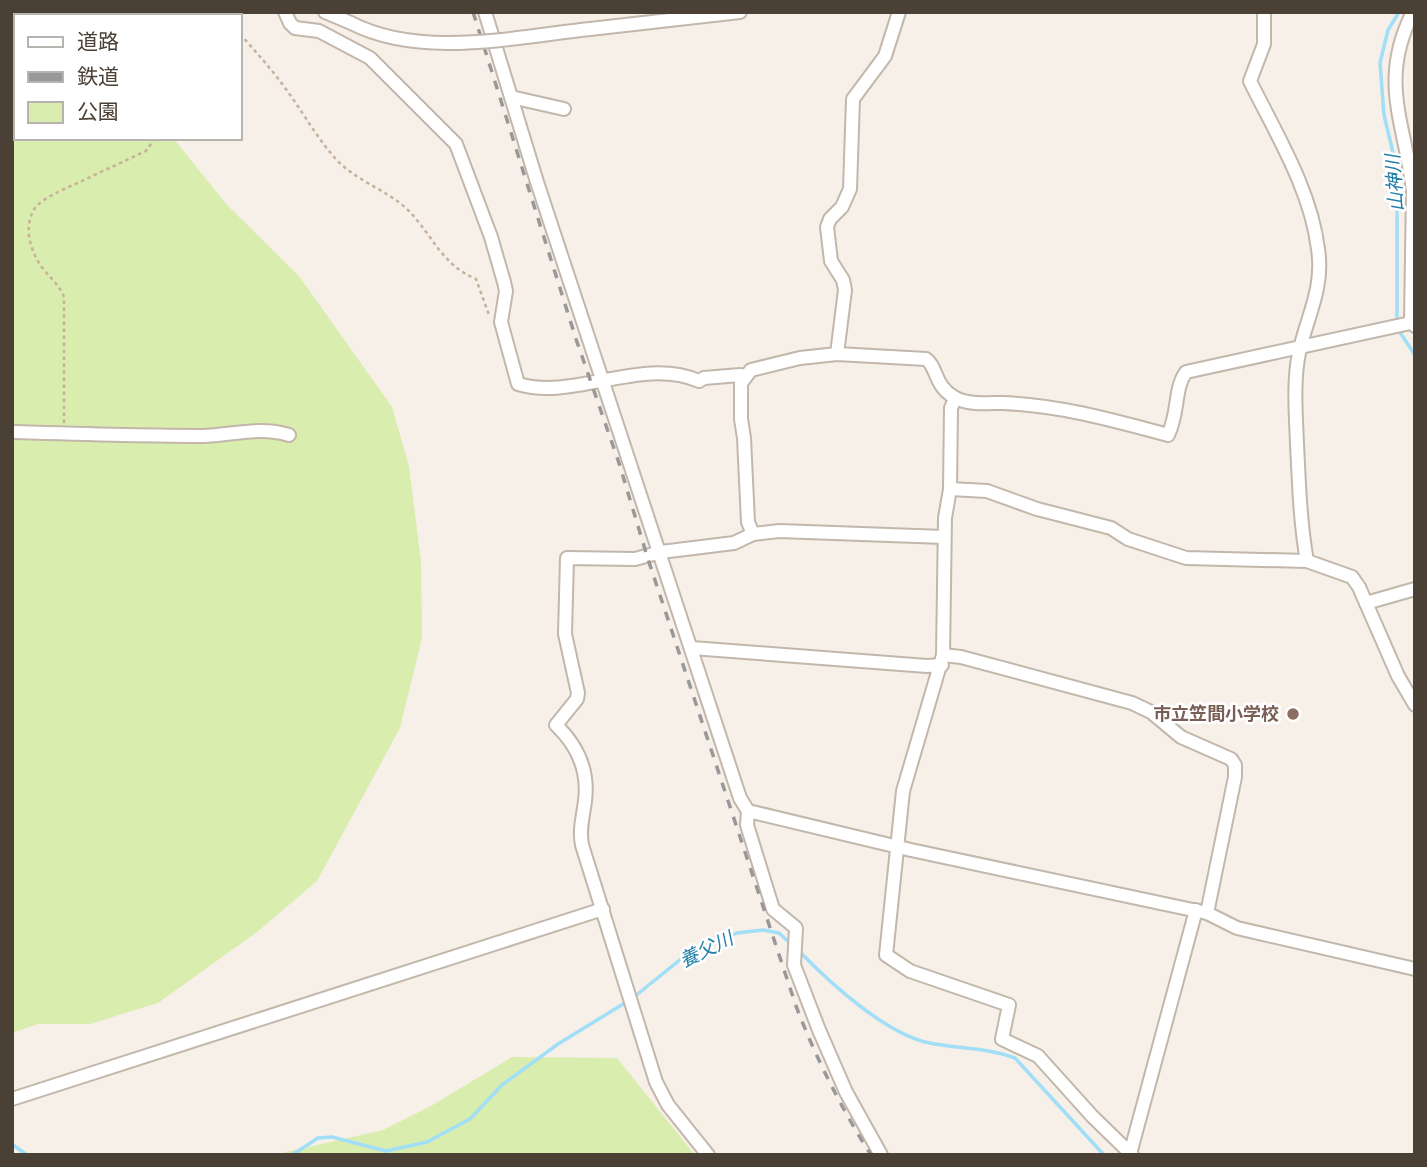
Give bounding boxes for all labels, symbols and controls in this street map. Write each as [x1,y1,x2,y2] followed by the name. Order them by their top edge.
[14,14,242,140] legend
[77,30,119,54] text: 道路
[77,65,119,89] text: 鉄道
[77,100,119,124] text: 公園
[1381,152,1407,212] water label: 山神川
[1153,703,1279,724] place label: 市立笠間小学校
[1285,706,1301,722] marker: 市立笠間小学校
[676,926,738,971] water label: 養父川

